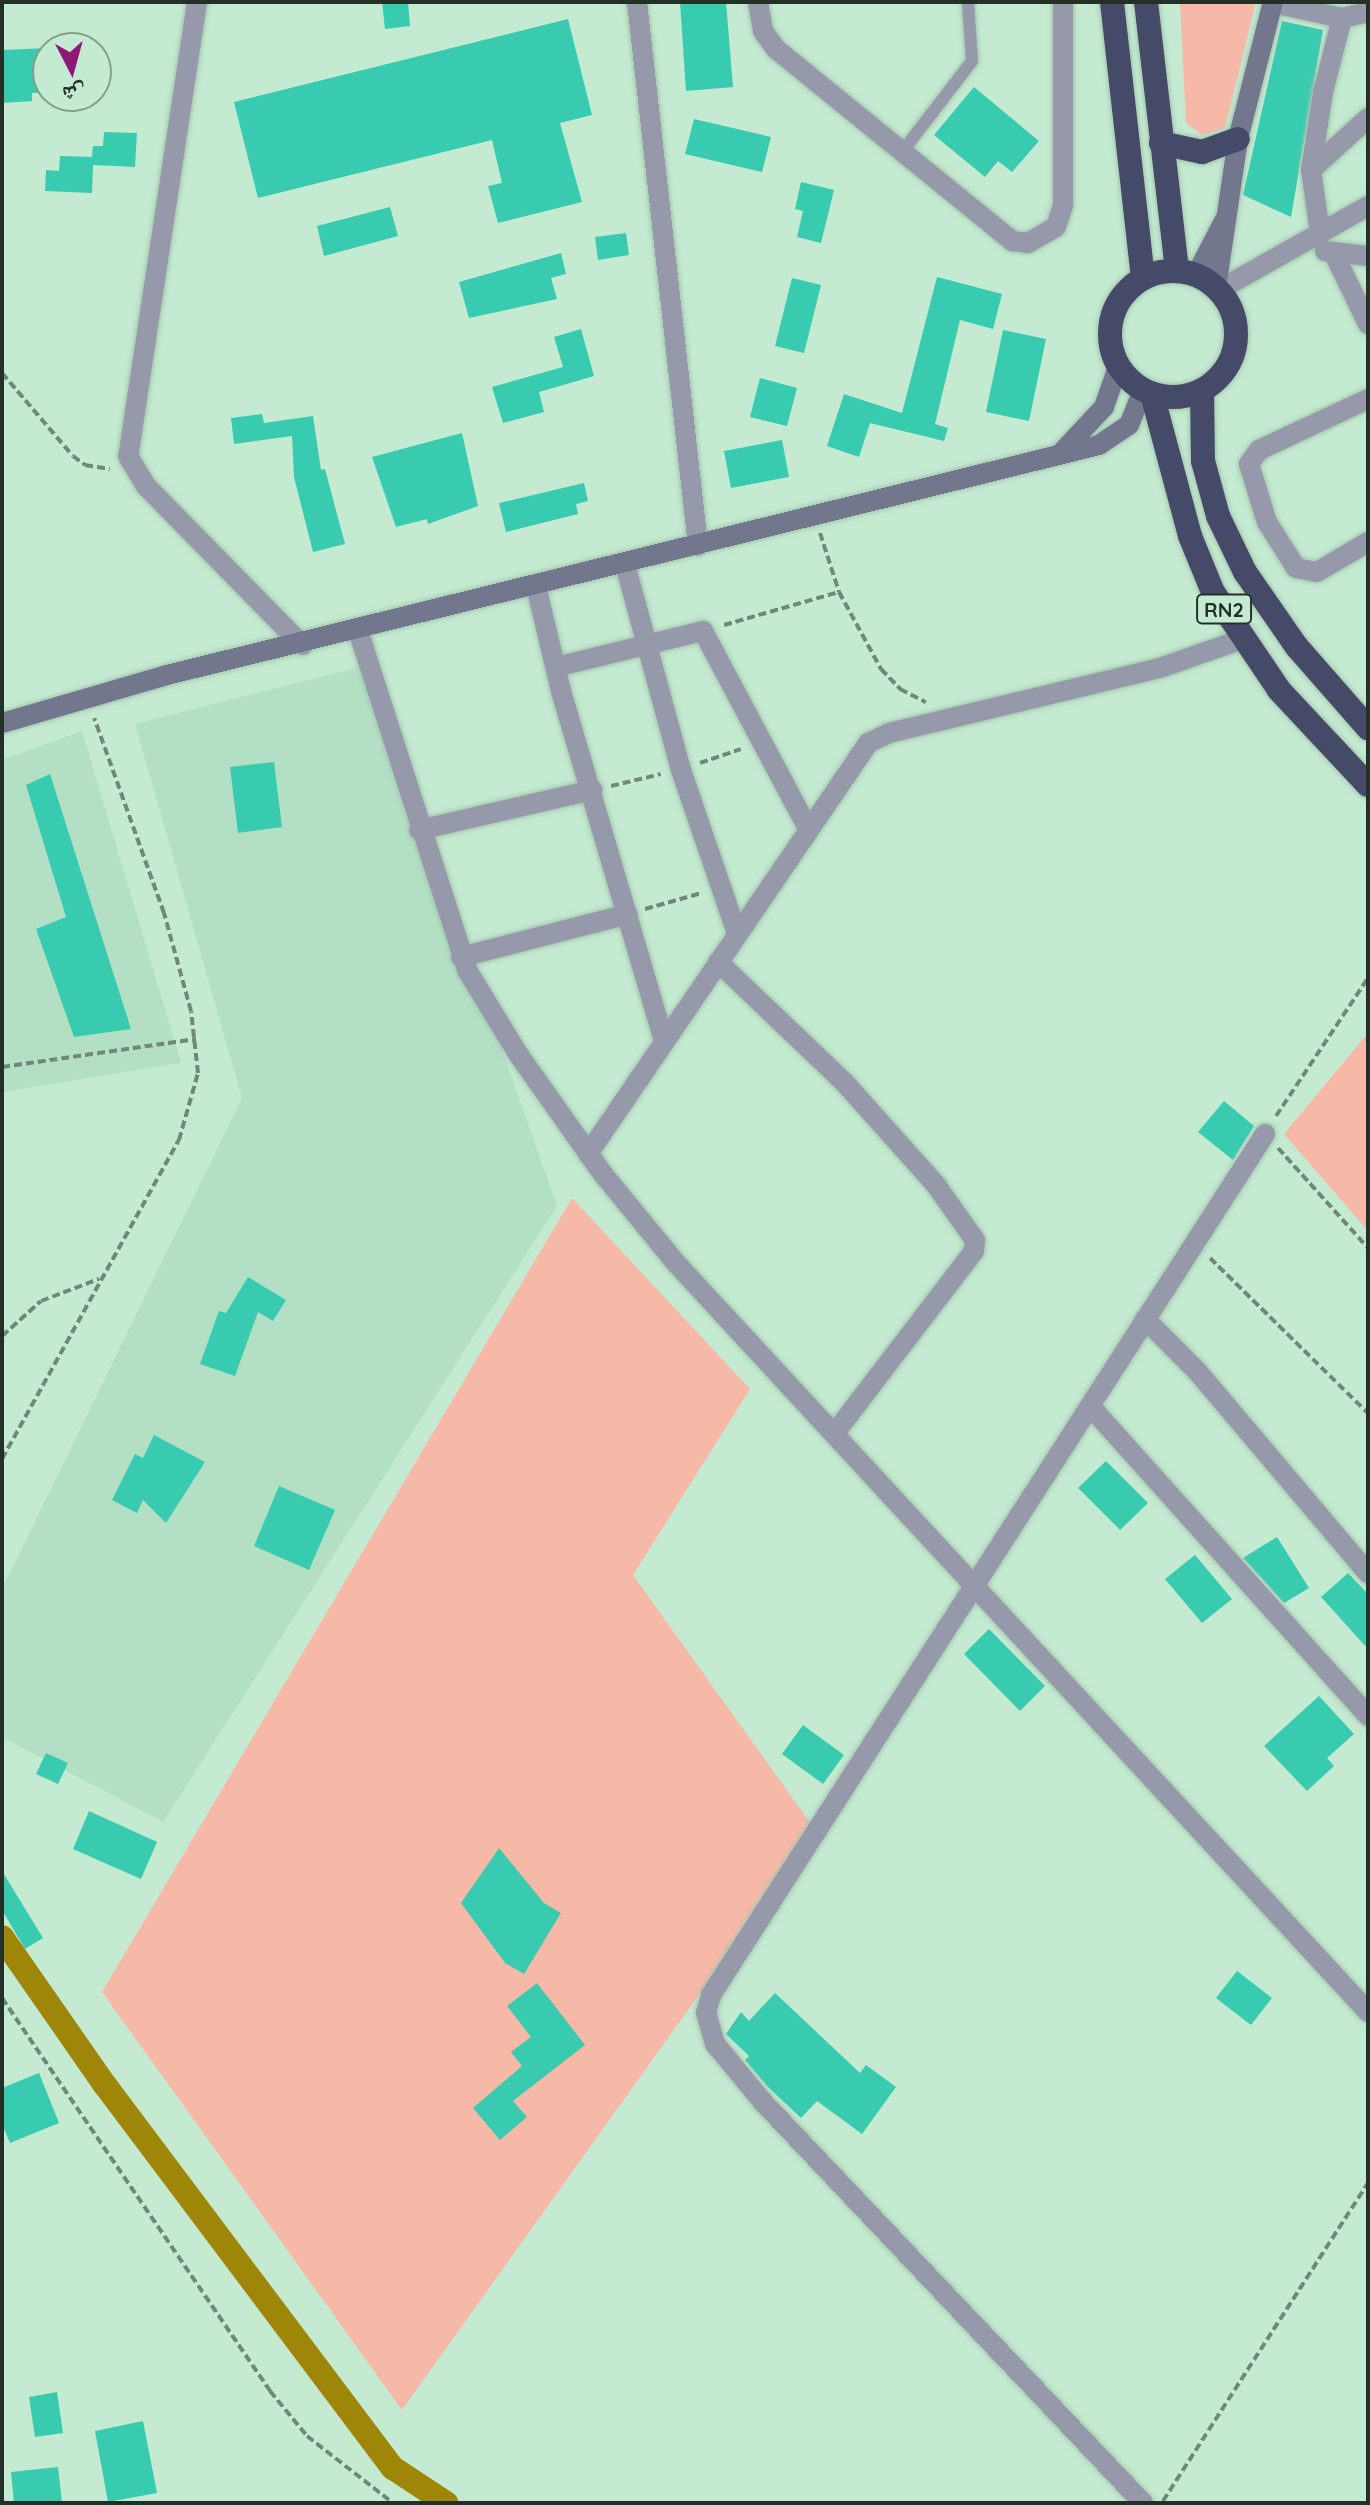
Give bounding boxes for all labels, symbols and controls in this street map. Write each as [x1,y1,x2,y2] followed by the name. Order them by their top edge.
[32,32,112,112] north arrow
[61,79,87,109] text: ش
[1196,593,1252,625] road number: RN2

